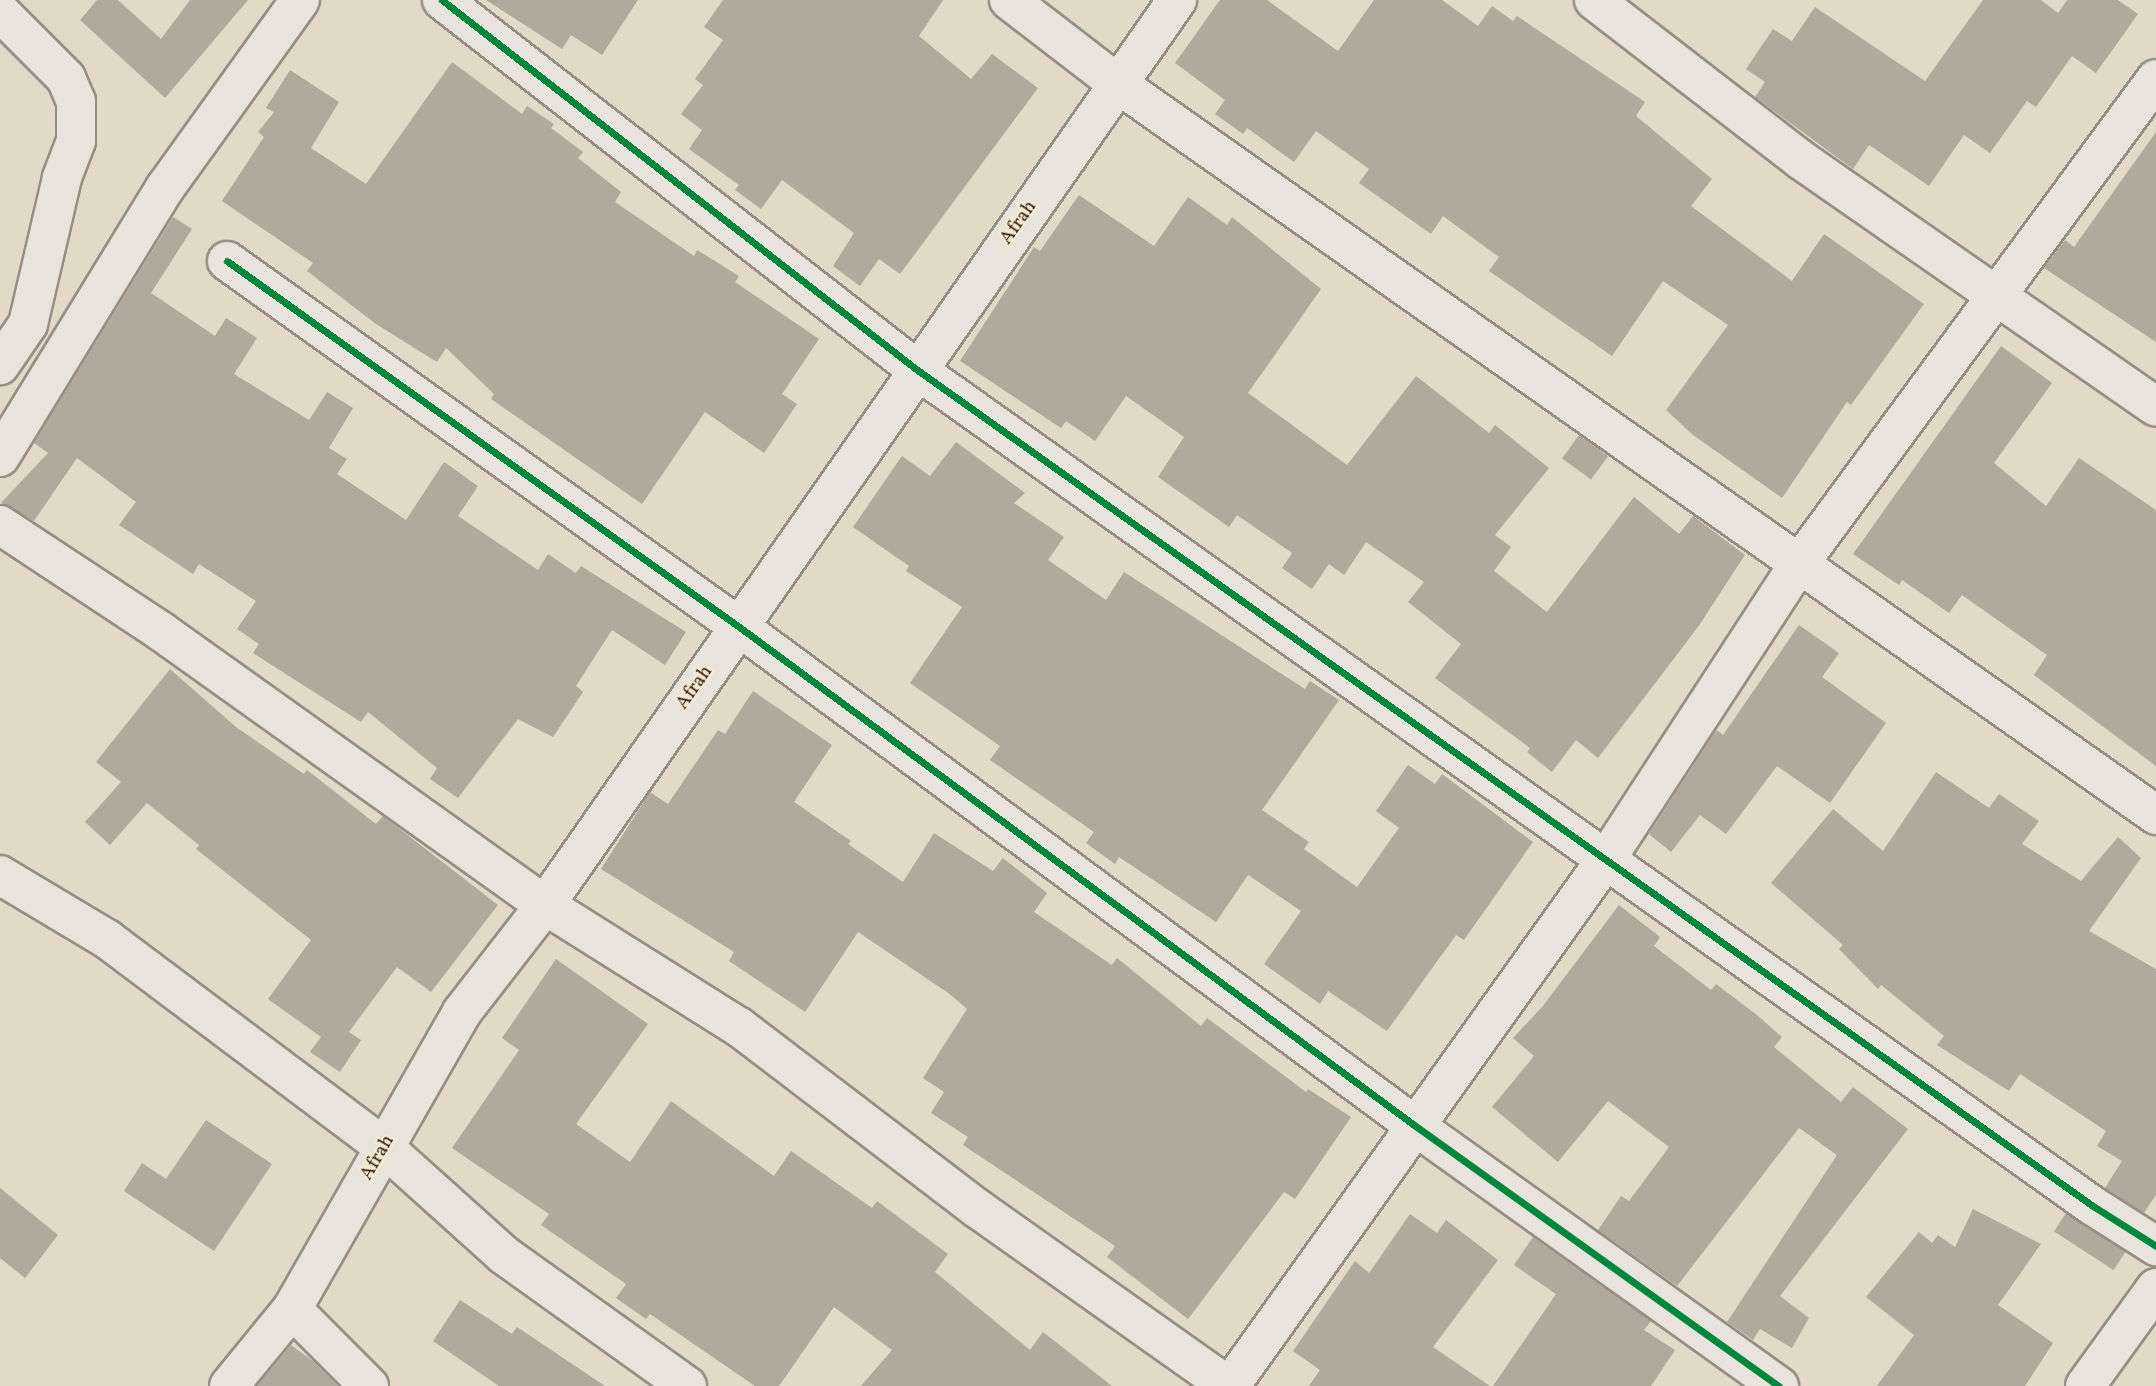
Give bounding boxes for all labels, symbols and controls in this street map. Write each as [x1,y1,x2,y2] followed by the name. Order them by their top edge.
[996,197,1042,249] street label: Afrah
[672,662,718,714] street label: Afrah
[356,1131,400,1185] street label: Afrah

